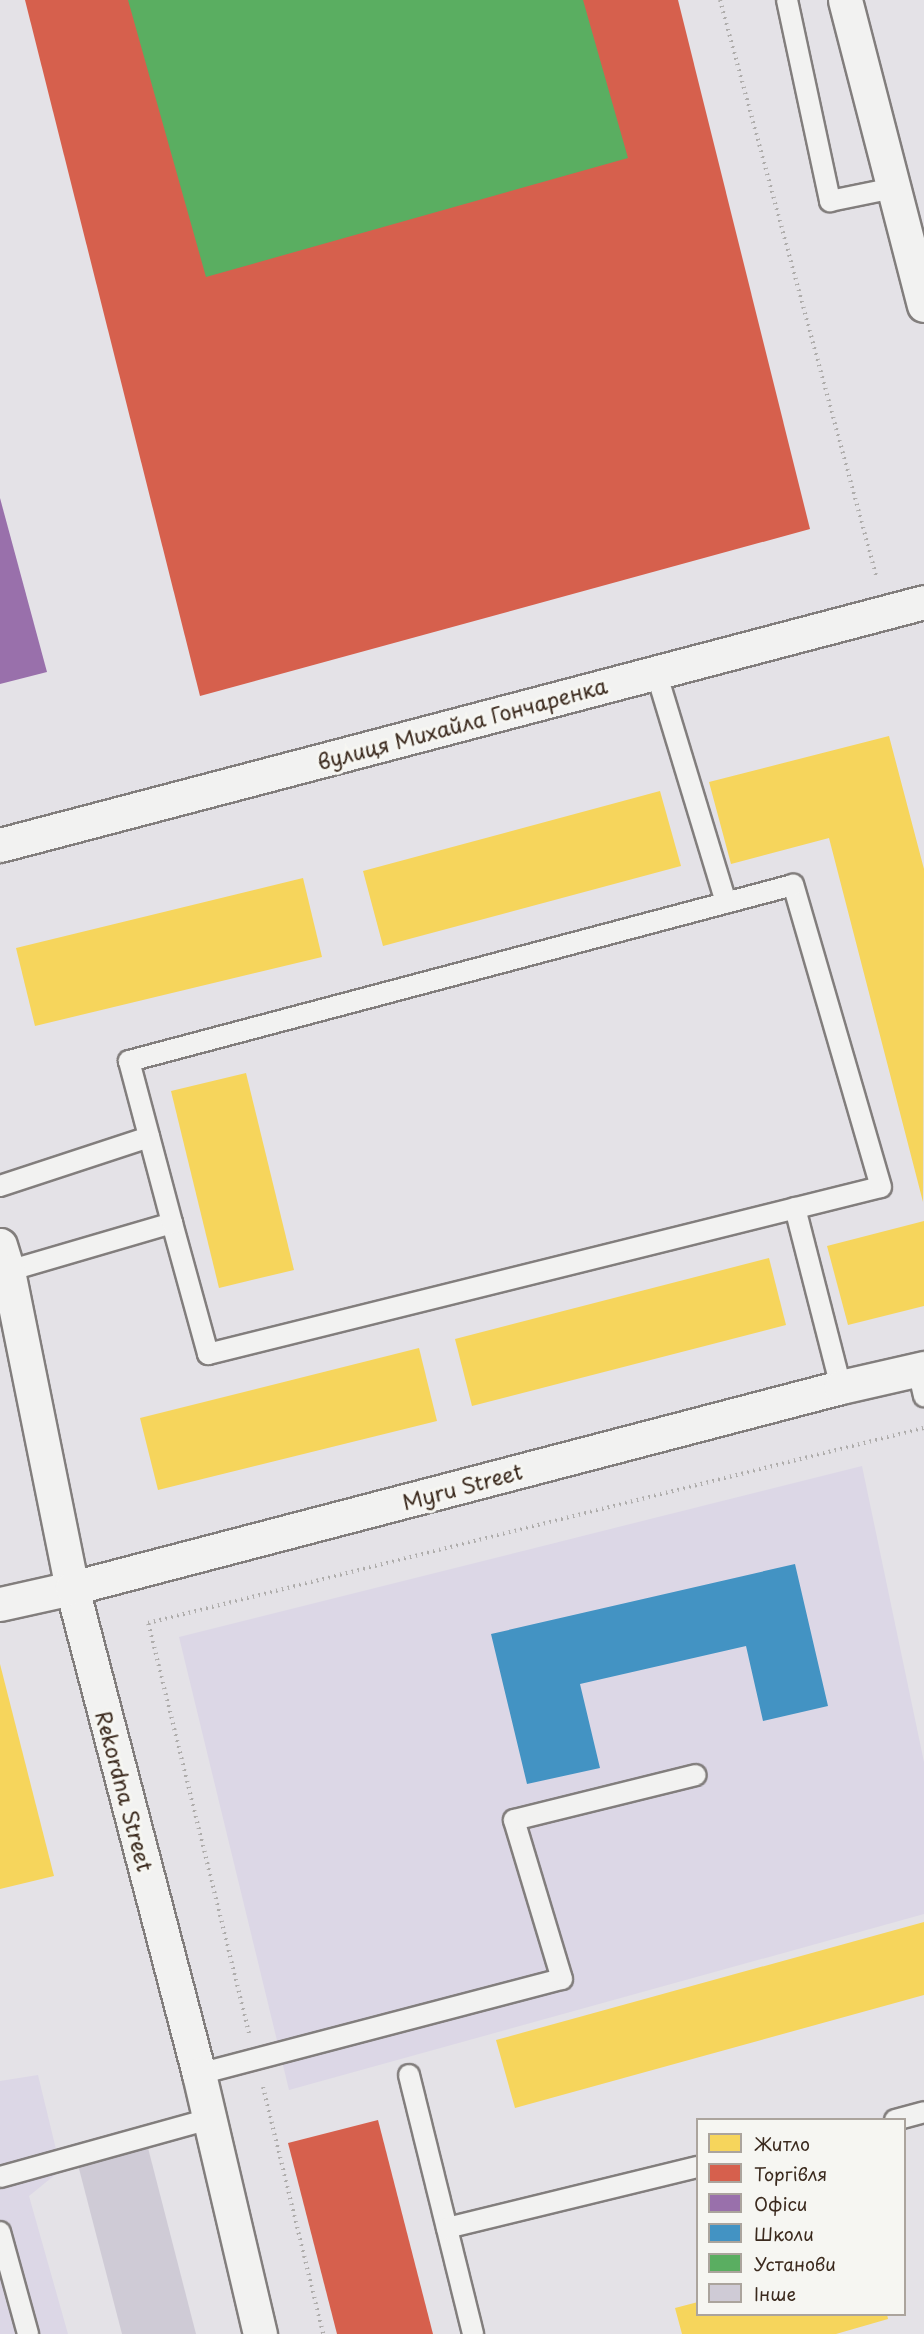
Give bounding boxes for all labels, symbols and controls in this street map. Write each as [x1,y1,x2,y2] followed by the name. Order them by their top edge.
[314,672,610,774] street label: вулиця Михайла Гончаренка
[399,1458,525,1514] street label: Myru Street
[91,1708,159,1874] street label: Rekordna Street
[696,2118,906,2316] legend
[754,2130,810,2157] text: Житло
[754,2160,827,2187] text: Торгівля
[754,2190,807,2217] text: Офіси
[754,2220,814,2247] text: Школи
[754,2250,836,2277] text: Установи
[754,2280,796,2307] text: Інше

